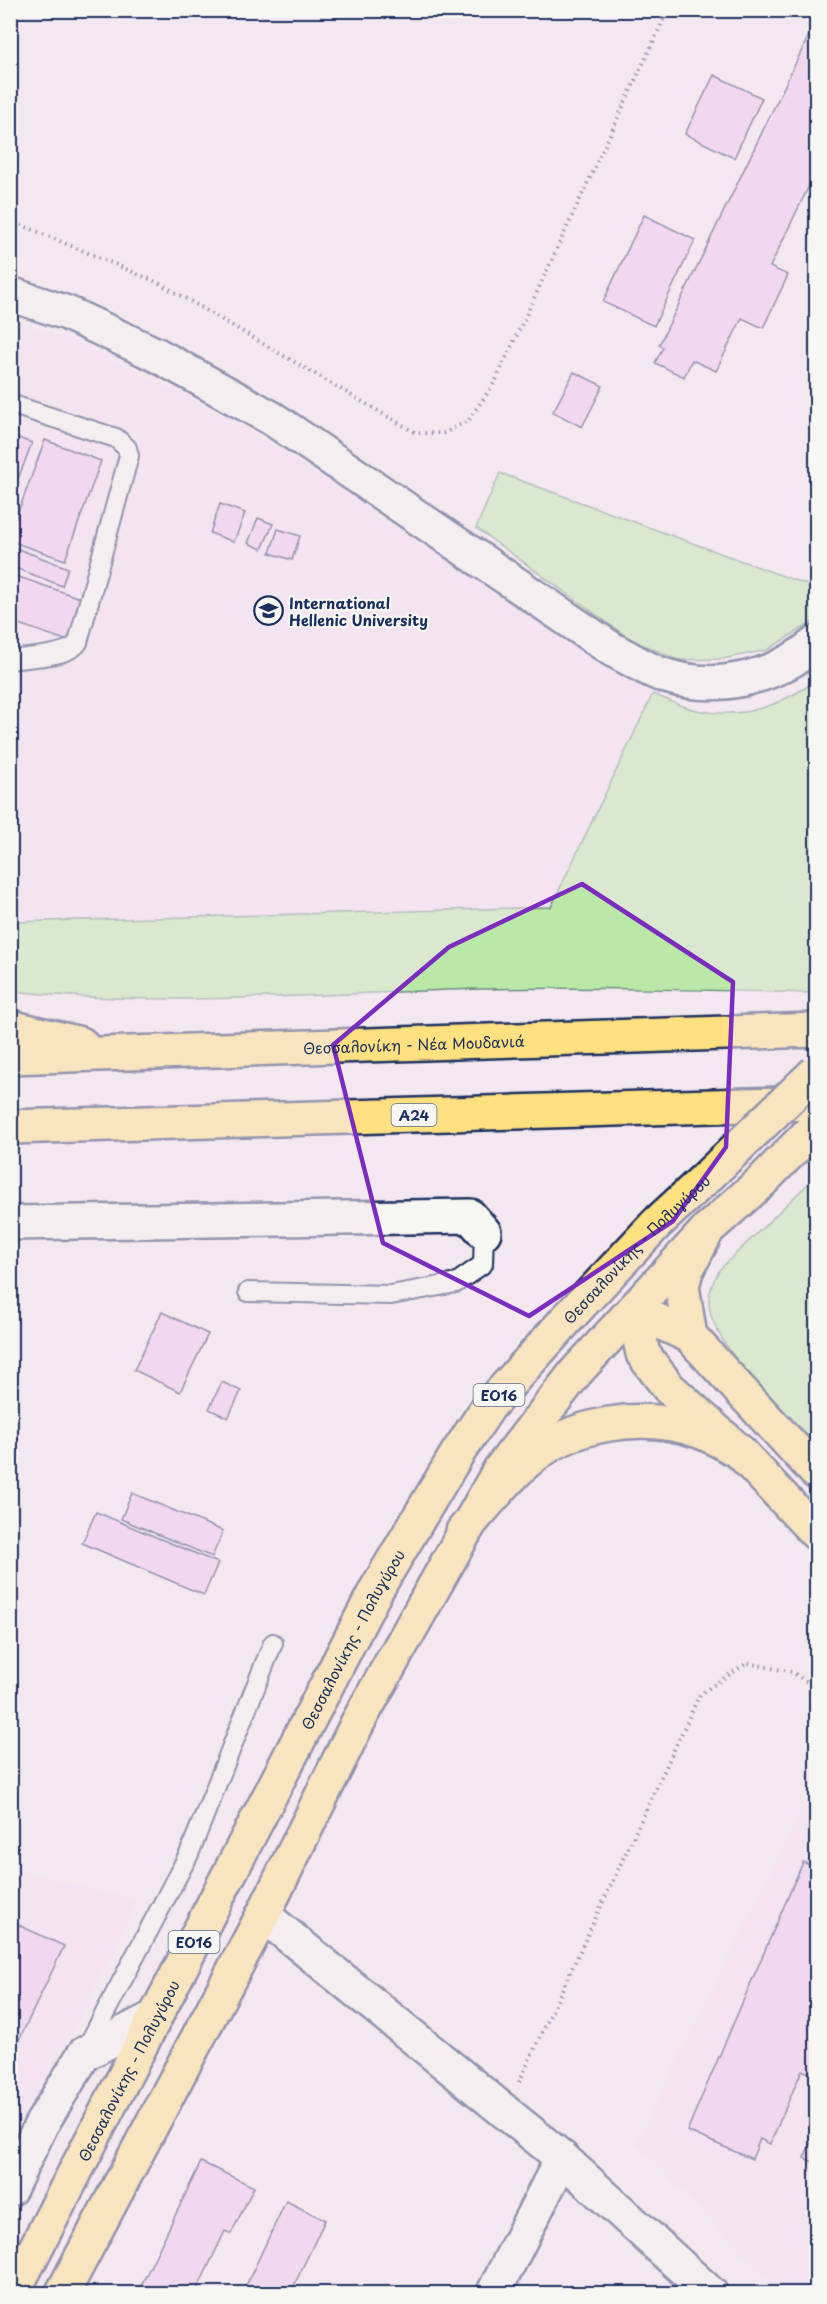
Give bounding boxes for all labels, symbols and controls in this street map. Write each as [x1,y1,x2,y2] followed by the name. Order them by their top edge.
[289,591,428,631] place label: International Hellenic University
[252,595,284,627] school or university icon: International Hellenic University
[303,1028,525,1059] street label: Θεσσαλονίκη - Νέα Μουδανιά
[392,1104,436,1126] road number: Α24
[557,1168,715,1328] street label: Θεσσαλονίκης - Πολυγύρου
[474,1384,524,1406] road number: ΕΟ16
[294,1544,410,1733] street label: Θεσσαλονίκης - Πολυγύρου
[168,1931,220,1953] road number: ΕΟ16
[71,1975,184,2165] street label: Θεσσαλονίκης - Πολυγύρου

